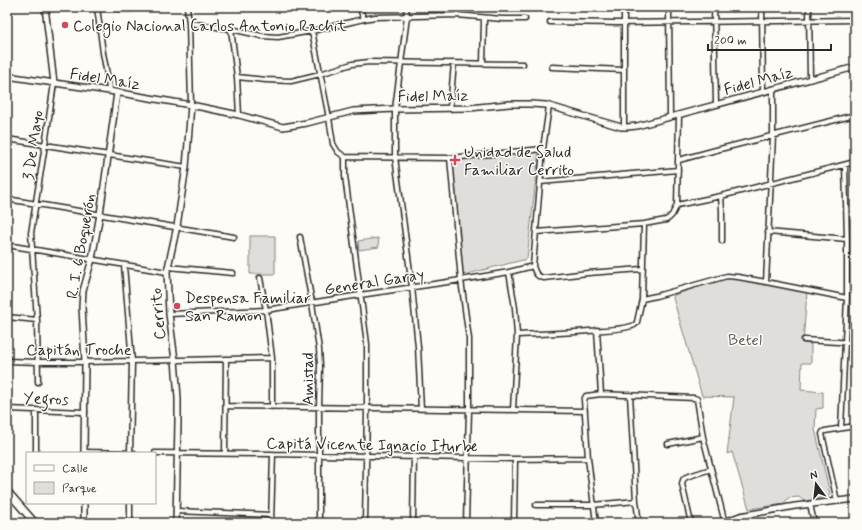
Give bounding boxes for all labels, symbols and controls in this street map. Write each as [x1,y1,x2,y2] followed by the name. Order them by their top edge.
[73,16,347,38] place label: Colegio Nacional Carlos Antonio Rachit
[60,20,70,30] marker: Colegio Nacional Carlos Antonio Rachit
[708,26,831,52] scale bar
[714,33,747,49] text: 200 m
[722,62,795,101] street label: Fidel Maíz
[68,64,141,95] street label: Fidel Maíz
[397,85,469,108] street label: Fidel Maíz
[18,109,49,181] street label: 3 De Mayo
[464,142,574,181] place label: Unidad de Salud Familiar Cerrito
[449,154,461,166] marker: Unidad de Salud Familiar Cerrito
[62,192,101,301] street label: R. I. 6 Boquerón
[323,264,426,301] street label: General Garay
[146,287,171,341] street label: Cerrito
[185,288,311,327] place label: Despensa Familiar San Ramon
[172,301,182,311] marker: Despensa Familiar San Ramon
[728,330,762,351] park label: Betel
[26,340,132,361] street label: Capitán Troche
[298,352,319,406] street label: Amistad
[23,388,69,412] street label: Yegros
[266,433,478,458] street label: Capitá Vicente Ignacio Iturbe
[26,452,156,504] legend
[62,461,88,477] text: Calle
[796,464,836,504] north arrow
[808,468,819,483] text: N
[62,481,97,497] text: Parque

